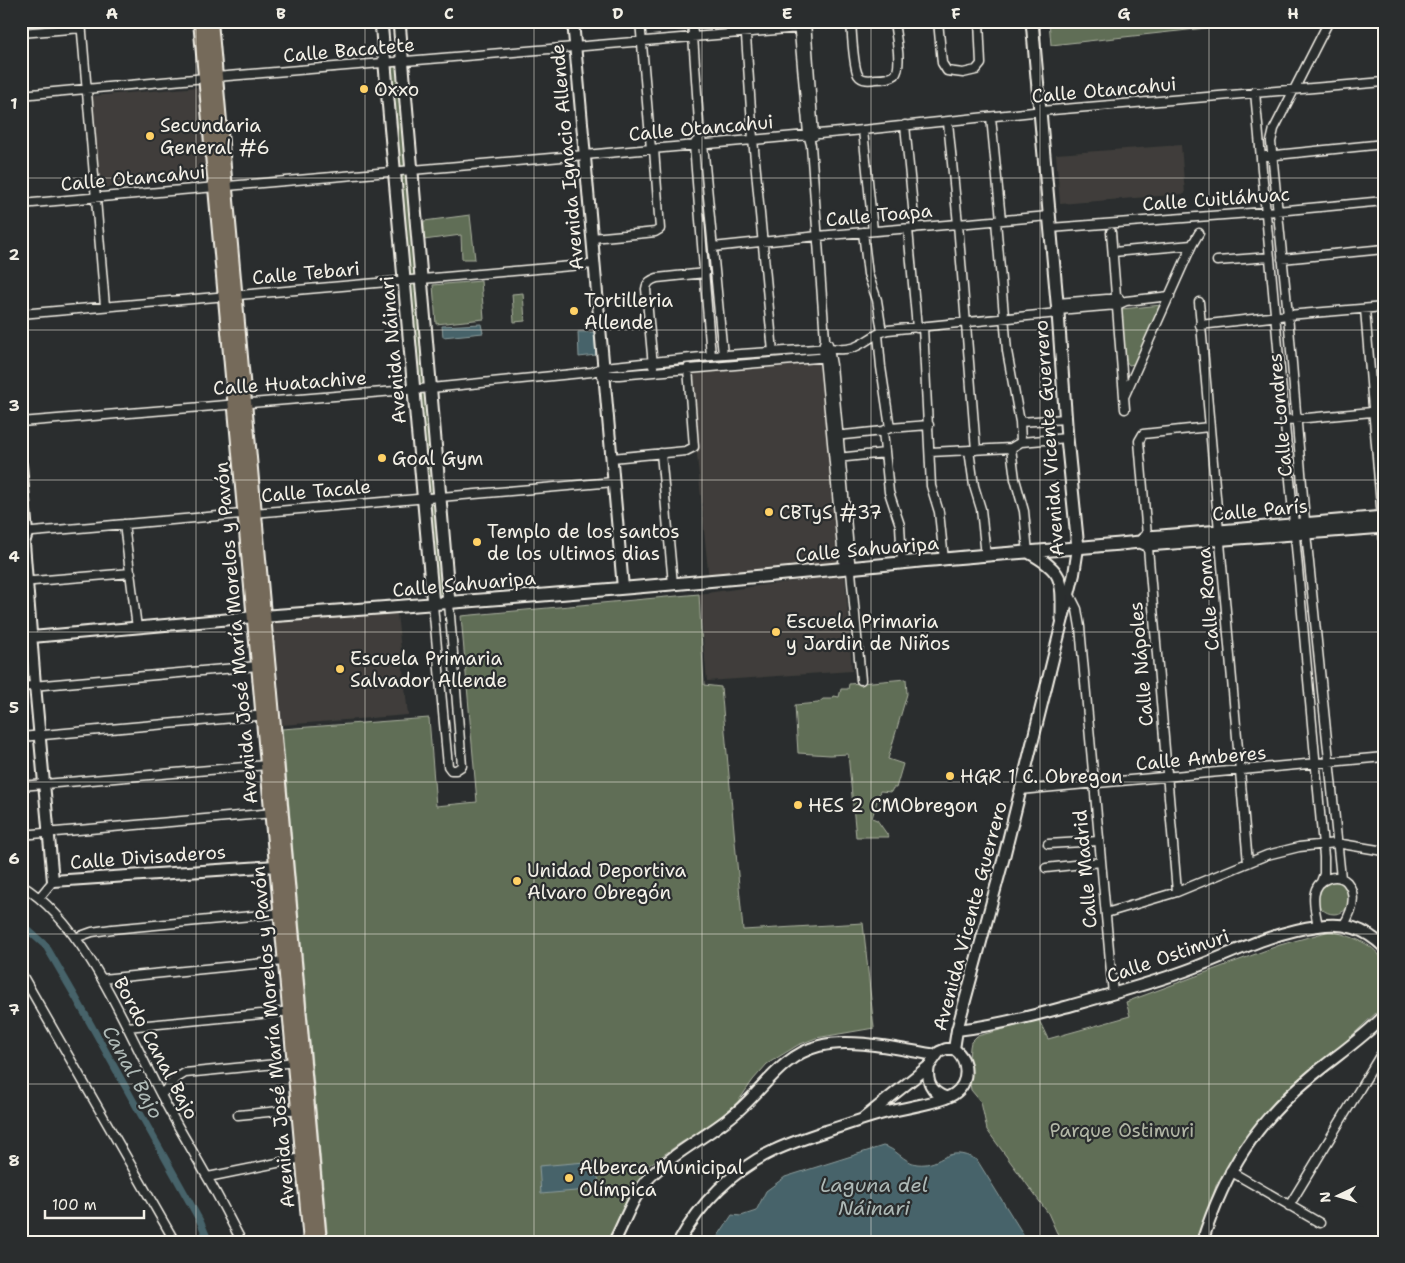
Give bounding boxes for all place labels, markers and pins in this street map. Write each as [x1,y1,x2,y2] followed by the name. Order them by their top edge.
[374,77,419,102] place label: Oxxo
[358,83,370,95] marker: Oxxo
[160,113,270,160] place label: Secundaria General #6
[144,130,156,142] marker: Secundaria General #6
[584,288,673,335] place label: Tortilleria Allende
[568,305,580,317] marker: Tortilleria Allende
[392,446,483,471] place label: Goal Gym
[376,452,388,464] marker: Goal Gym
[779,500,882,525] place label: CBTyS #37
[763,506,775,518] marker: CBTyS #37
[487,519,680,566] place label: Templo de los santos de los ultimos dias
[471,536,483,548] marker: Templo de los santos de los ultimos dias
[786,609,950,656] place label: Escuela Primaria y Jardin de Niños
[770,626,782,638] marker: Escuela Primaria y Jardin de Niños
[350,646,507,693] place label: Escuela Primaria Salvador Allende
[334,663,346,675] marker: Escuela Primaria Salvador Allende
[960,764,1123,789] place label: HGR 1 C. Obregon
[944,770,956,782] marker: HGR 1 C. Obregon
[808,793,978,818] place label: HES 2 CMObregon
[792,799,804,811] marker: HES 2 CMObregon
[527,858,687,905] place label: Unidad Deportiva Alvaro Obregón
[511,875,523,887] marker: Unidad Deportiva Alvaro Obregón
[579,1155,744,1202] place label: Alberca Municipal Olímpica
[563,1172,575,1184] marker: Alberca Municipal Olímpica

